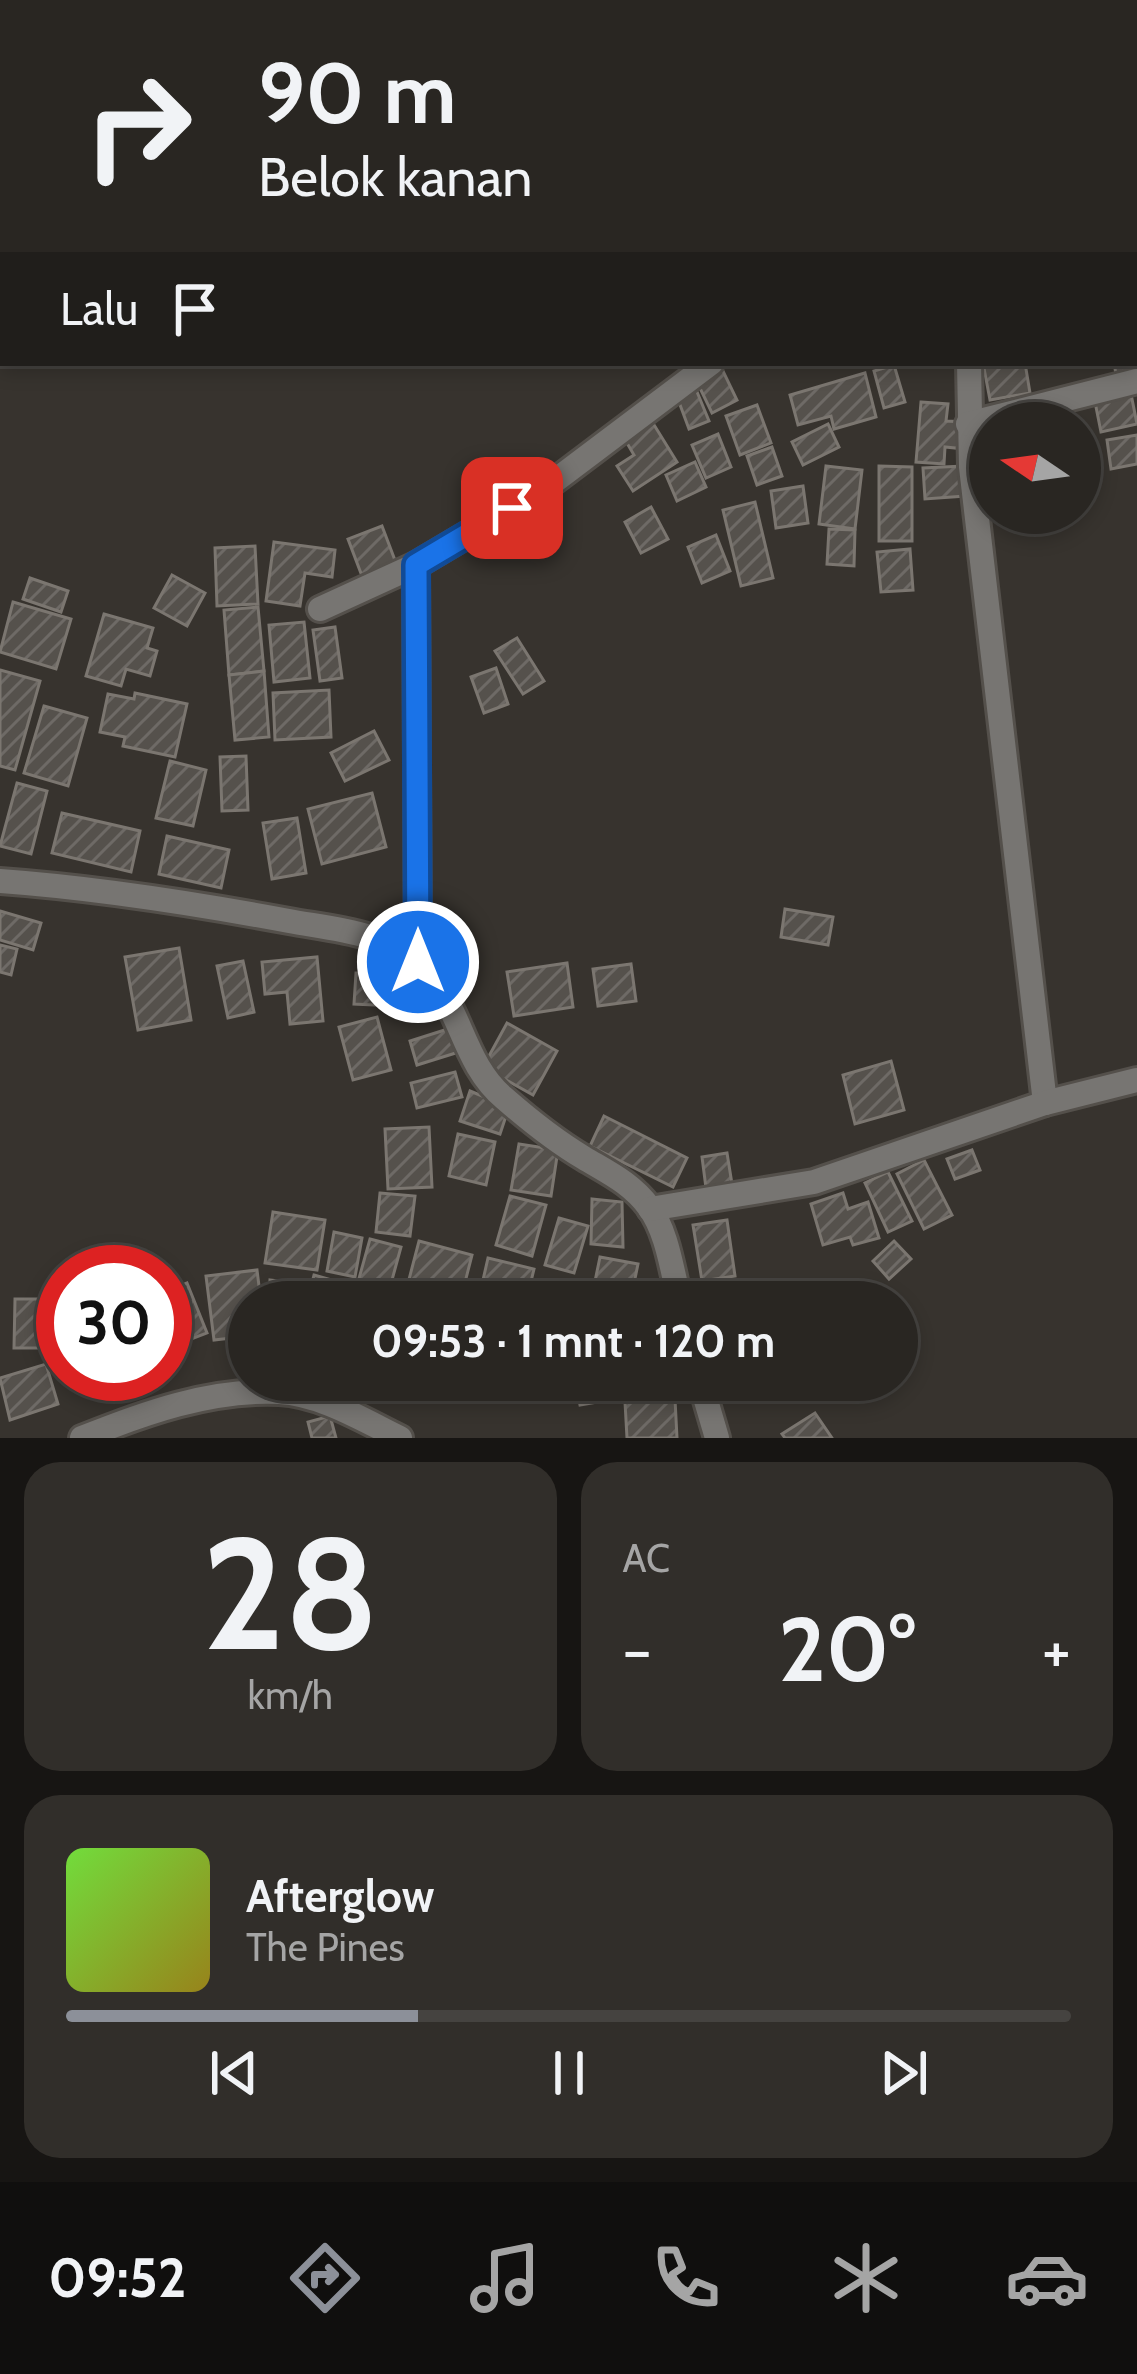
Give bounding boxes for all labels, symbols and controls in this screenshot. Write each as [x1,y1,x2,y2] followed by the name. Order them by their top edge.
[258,42,456,144] text: 90 m
[60,48,216,204] icon: right
[258,144,533,210] text: Belok kanan
[162,276,228,342] icon: arrive
[60,282,138,336] text: Lalu
[969,402,1101,534] north arrow
[969,402,1101,534] map controls
[461,457,563,559] pin
[479,475,545,541] icon: arrive
[355,899,481,1025] position arrow
[36,1245,192,1401] speed limit sign: 30
[371,1314,775,1368] text: 09:53 · 1 mnt · 120 m
[202,1498,379,1688] text: 28
[623,1534,670,1582] text: AC
[778,1594,915,1704] text: 20°
[623,1609,652,1690] text: −
[1042,1609,1071,1690] text: +
[248,1671,333,1719] text: km/h
[246,1869,434,1923] text: Afterglow
[246,1923,405,1971] text: The Pines
[201,2040,267,2106] icon: previous
[536,2040,602,2106] icon: pause
[871,2040,937,2106] icon: next
[283,2236,367,2320] icon: directions
[463,2236,547,2320] icon: music
[644,2236,728,2320] icon: phone
[824,2236,908,2320] icon: climate
[1005,2236,1089,2320] icon: car
[48,2245,186,2311] text: 09:52

